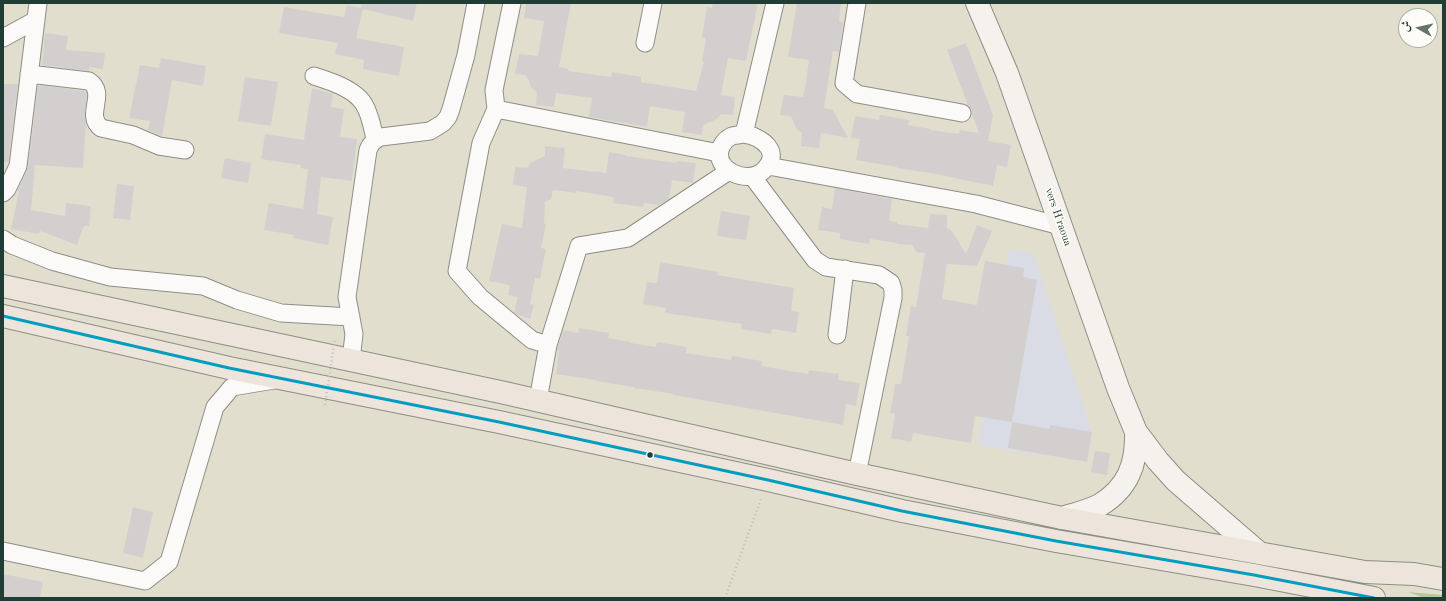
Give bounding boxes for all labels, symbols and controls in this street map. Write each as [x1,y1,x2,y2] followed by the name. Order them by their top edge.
[1398,8,1438,48] north arrow
[1400,20,1413,33] text: ش
[1042,186,1074,248] street label: vers H'raoua
[645,450,655,460] unlabelled marker

